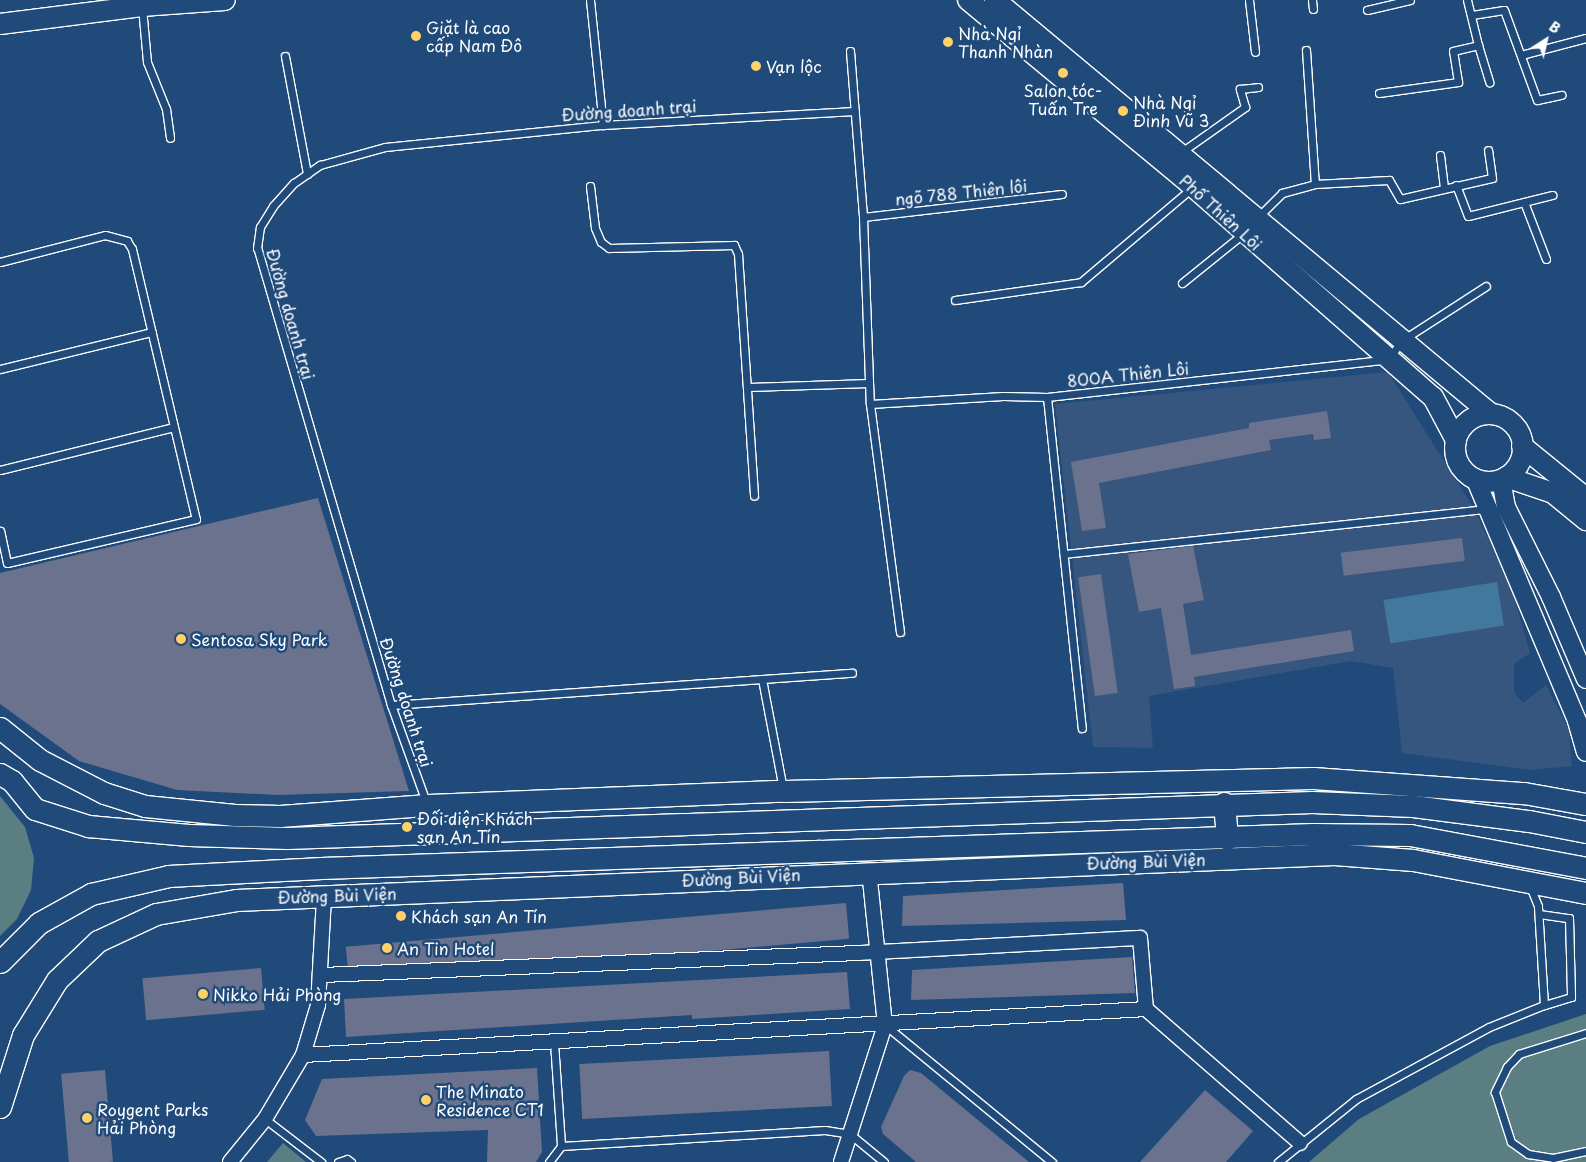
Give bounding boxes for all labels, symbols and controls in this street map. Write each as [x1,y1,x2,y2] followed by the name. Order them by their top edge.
[1521,15,1571,65] north arrow
[1545,16,1565,39] text: B
[426,17,523,55] place label: Giặt là cao cấp Nam Đô
[958,23,1053,61] place label: Nhà Ngỉ Thanh Nhàn
[410,30,422,42] marker: Giặt là cao cấp Nam Đô
[942,36,954,48] marker: Nhà Ngỉ Thanh Nhàn
[766,56,822,76] place label: Vạn lộc
[750,60,762,72] marker: Vạn lộc
[1057,67,1069,79] marker: Salon tóc- Tuấn Tre
[1023,80,1103,118] place label: Salon tóc- Tuấn Tre
[1133,92,1210,130] place label: Nhà Ngỉ Đình Vũ 3
[561,96,697,124] street label: Đường doanh trại
[1117,105,1129,117] marker: Nhà Ngỉ Đình Vũ 3
[1176,170,1266,254] street label: Phố Thiên Lôi
[894,176,1028,208] street label: ngõ 788 Thiên lôi
[263,246,319,382] street label: Đường doanh trại
[1067,358,1189,390] street label: 800A Thiên Lôi
[191,629,328,649] place label: Sentosa Sky Park
[175,633,187,645] marker: Sentosa Sky Park
[377,635,437,769] street label: Đường doanh trại
[417,808,534,846] place label: Đối diện Khách sạn An Tín
[401,821,413,833] marker: Đối diện Khách sạn An Tín
[1086,849,1206,873] street label: Đường Bùi Viện
[681,864,801,890] street label: Đường Bùi Viện
[277,883,397,907] street label: Đường Bùi Viện
[411,906,547,926] place label: Khách sạn An Tín
[395,910,407,922] marker: Khách sạn An Tín
[397,938,495,958] place label: An Tin Hotel
[381,942,393,954] marker: An Tin Hotel
[213,984,343,1004] place label: Nikko Hải Phòng
[197,988,209,1000] marker: Nikko Hải Phòng
[436,1081,544,1119] place label: The Minato Residence CT1
[420,1094,432,1106] marker: The Minato Residence CT1
[97,1099,208,1137] place label: Roygent Parks Hải Phòng
[81,1112,93,1124] marker: Roygent Parks Hải Phòng

